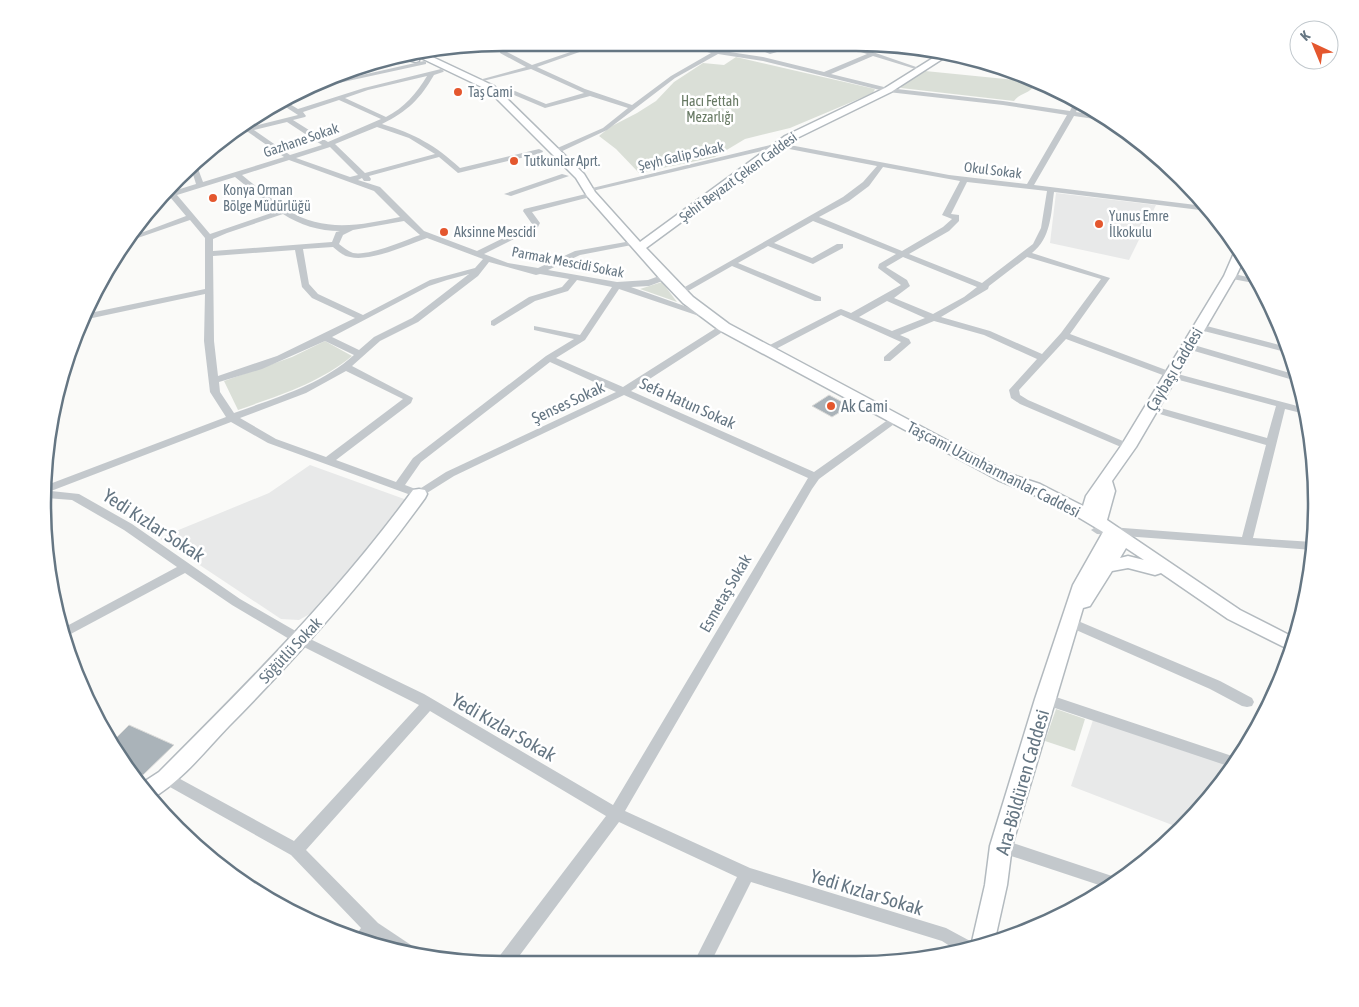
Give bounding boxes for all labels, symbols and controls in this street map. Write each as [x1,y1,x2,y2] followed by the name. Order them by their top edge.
[1289,20,1339,70] north arrow
[1297,27,1313,44] text: K
[468,84,513,100] place label: Taş Cami
[452,86,464,98] marker: Taş Cami
[681,93,739,125] park label: Hacı Fettah Mezarlığı
[261,120,341,160] street label: Gazhane Sokak
[676,129,800,225] street label: Şehit Beyazıt Çeken Caddesi
[637,138,725,174] street label: Şeyh Galip Sokak
[524,153,600,169] place label: Tutkunlar Aprt.
[508,155,520,167] marker: Tutkunlar Aprt.
[963,159,1023,181] street label: Okul Sokak
[223,182,311,214] place label: Konya Orman Bölge Müdürlüğü
[207,192,219,204] marker: Konya Orman Bölge Müdürlüğü
[1109,208,1169,240] place label: Yunus Emre İlkokulu
[1093,218,1105,230] marker: Yunus Emre İlkokulu
[454,224,536,240] place label: Aksinne Mescidi
[438,226,450,238] marker: Aksinne Mescidi
[511,243,625,281] street label: Parmak Mescidi Sokak
[1142,324,1207,415] street label: Çaybaşı Caddesi
[637,374,739,432] street label: Sefa Hatun Sokak
[529,377,608,428] street label: Şenses Sokak
[841,397,888,415] place label: Ak Cami
[825,400,837,412] marker: Ak Cami
[904,417,1084,522] street label: Taşcami Uzunharmanlar Caddesi
[99,484,210,566] street label: Yedi Kızlar Sokak
[695,551,755,636] street label: Esmetaş Sokak
[255,613,326,687] street label: Söğütlü Sokak
[448,688,561,766] street label: Yedi Kızlar Sokak
[991,707,1053,857] street label: Ara-Böldüren Caddesi
[808,864,927,920] street label: Yedi Kızlar Sokak

